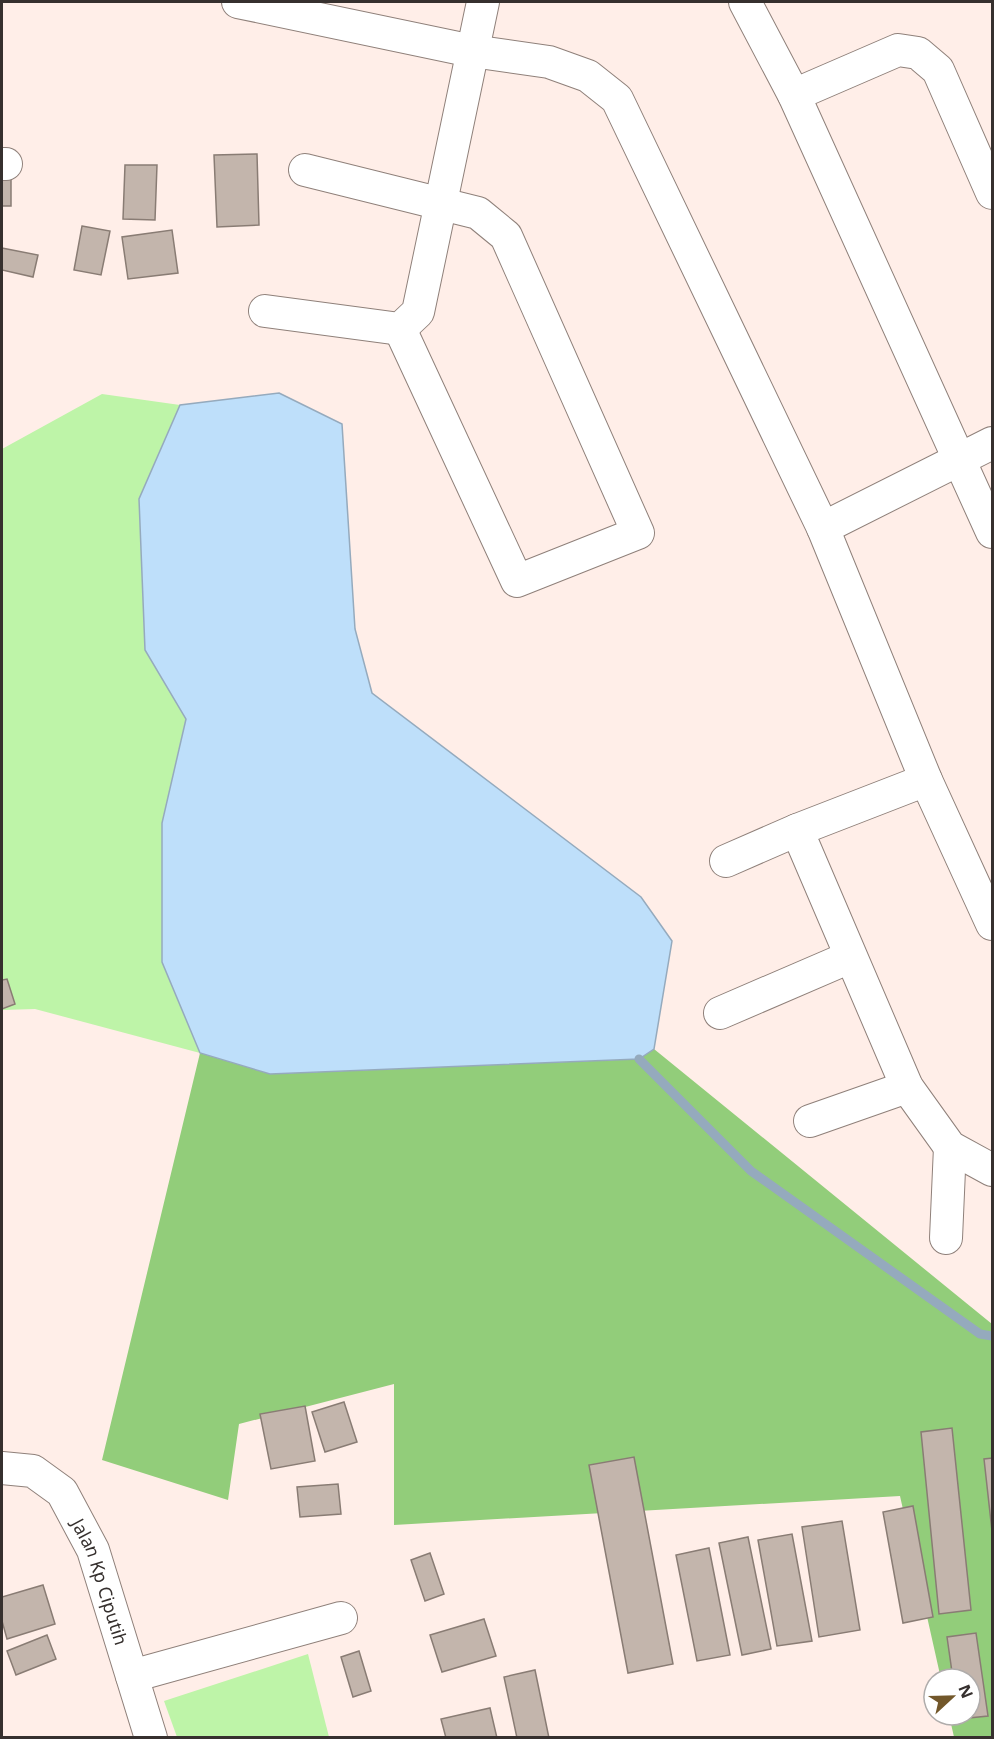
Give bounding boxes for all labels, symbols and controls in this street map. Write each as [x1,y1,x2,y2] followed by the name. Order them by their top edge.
[65,1512,134,1648] street label: Jalan Kp Ciputih
[922,1667,982,1727] north arrow
[953,1681,979,1702] text: N

